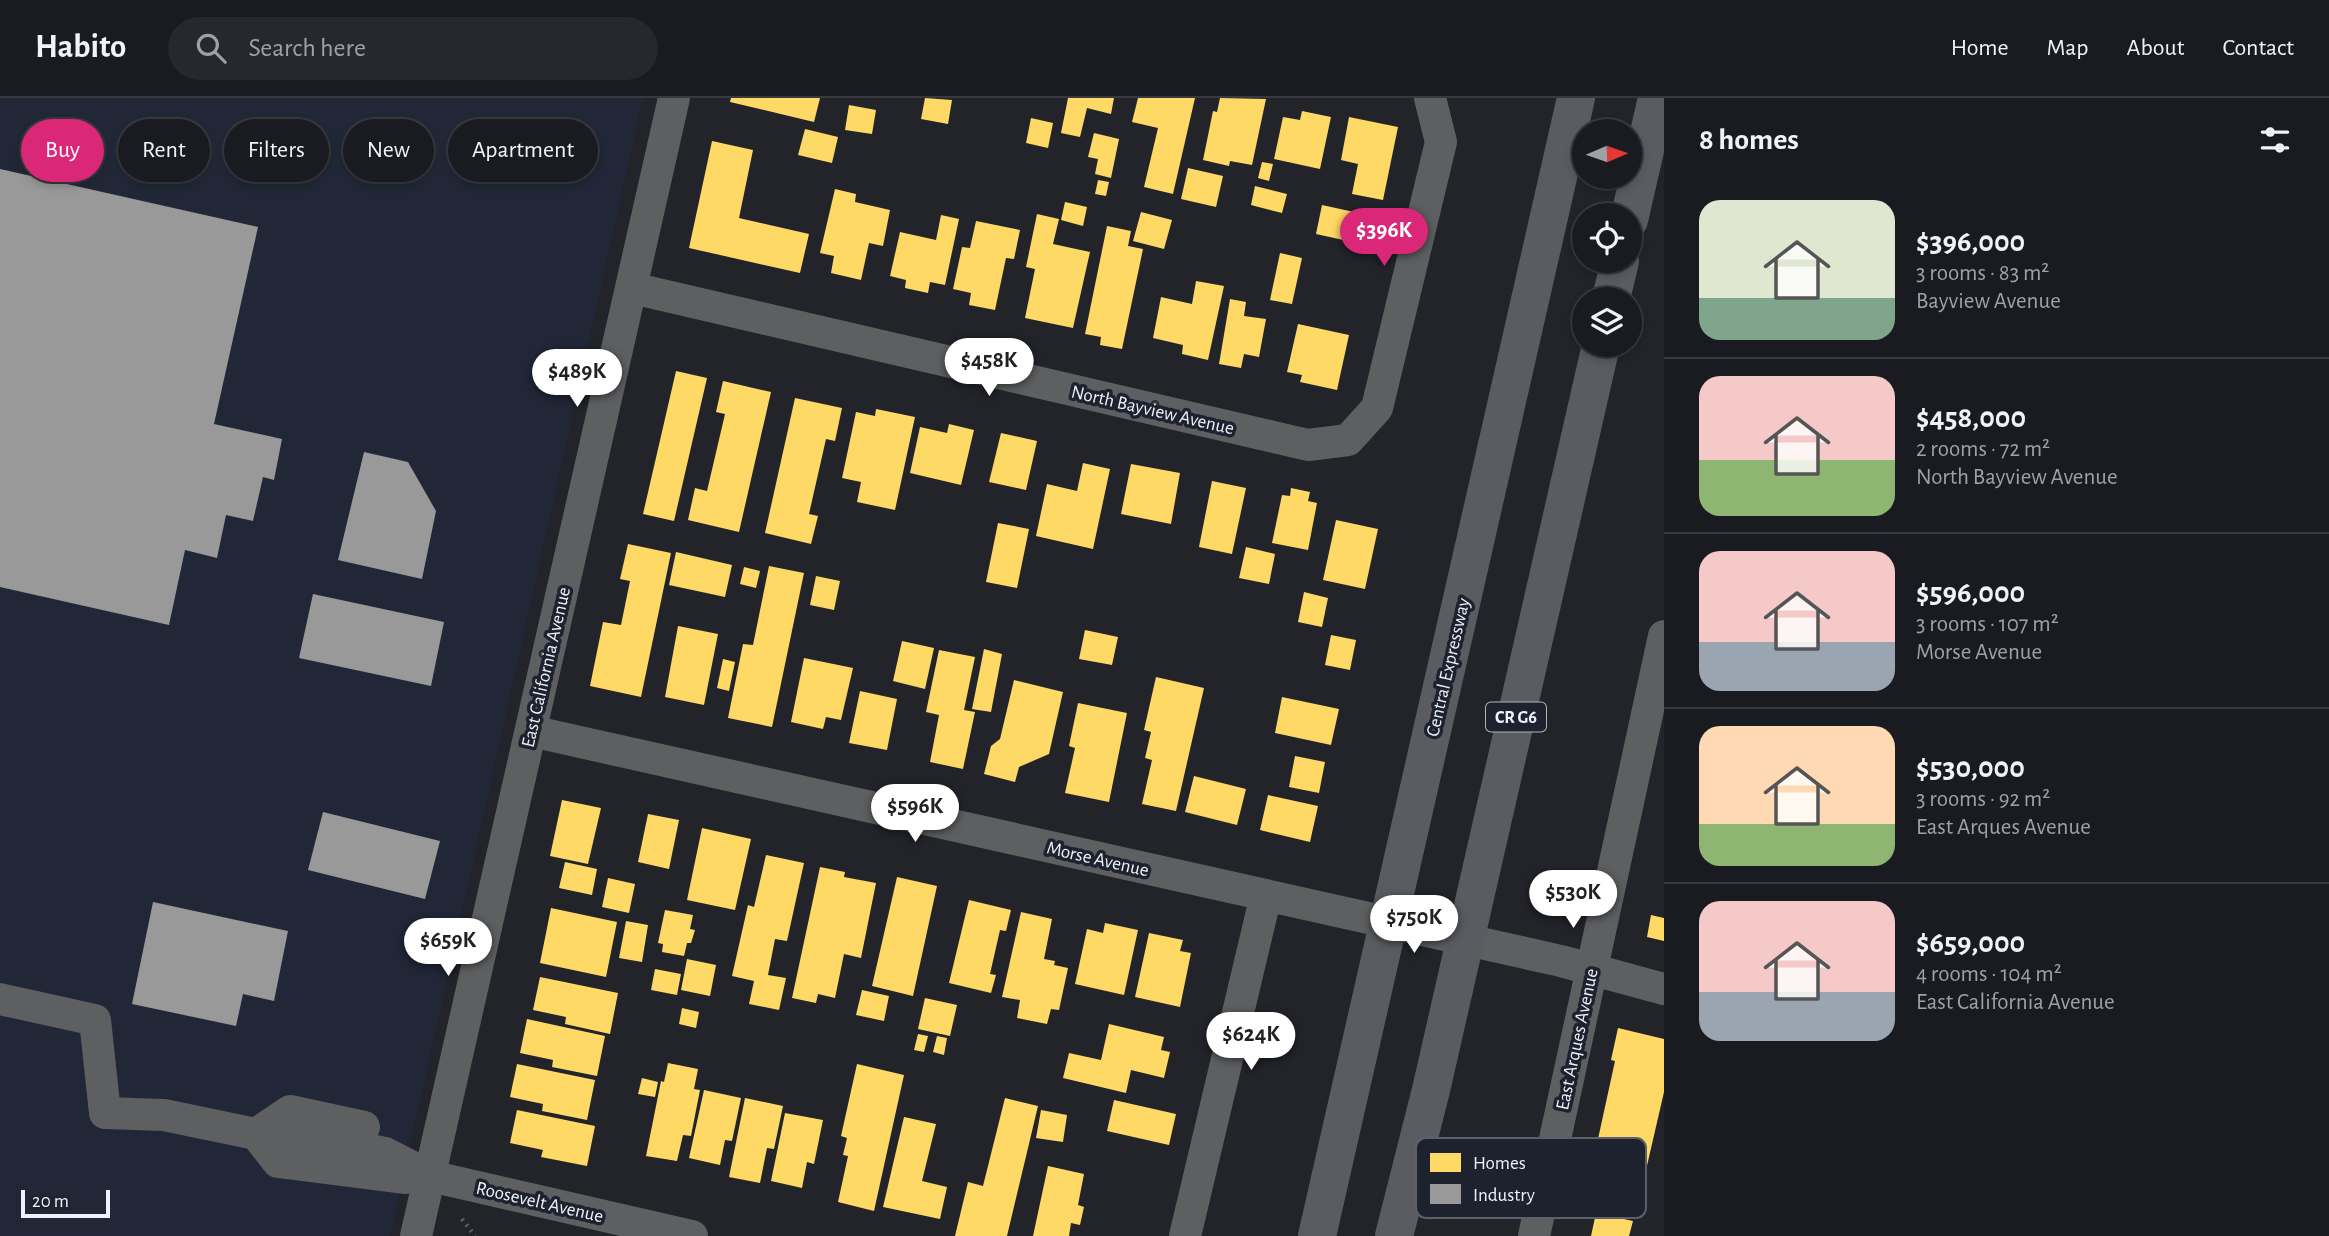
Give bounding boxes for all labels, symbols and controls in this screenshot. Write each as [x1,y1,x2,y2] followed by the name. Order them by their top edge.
[168,17,658,80] search box
[192,29,230,67] icon: search
[35,31,126,64] text: Habito
[248,35,366,61] text: Search here
[1951,36,2009,60] text: Home
[2047,36,2089,60] text: Map
[2127,36,2184,60] text: About
[2222,36,2294,60] text: Contact
[21,119,104,182] chip: Buy
[118,119,210,182] chip: Rent
[224,119,329,182] chip: Filters
[343,119,434,182] chip: New
[448,119,598,182] chip: Apartment
[1572,119,1642,189] north arrow
[1572,119,1642,357] map controls
[2256,121,2294,159] icon: filters
[1699,125,1799,155] text: 8 homes
[1572,203,1642,273] button: locate
[1335,208,1433,268] pin: $396K
[1356,219,1412,242] text: $396K
[1916,227,2025,257] text: $396,000
[1755,228,1839,312] icon: home
[1916,262,2049,285] text: 3 rooms · 83 m²
[1572,287,1642,357] button: layers
[1916,290,2061,313] text: Bayview Avenue
[940,338,1038,398] pin: $458K
[961,349,1017,372] text: $458K
[528,350,626,409] pin: $489K
[548,360,606,383] text: $489K
[1069,382,1236,438] street label: North Bayview Avenue
[1916,403,2026,433] text: $458,000
[1755,404,1839,488] icon: home
[1916,438,2050,461] text: 2 rooms · 72 m²
[1916,466,2118,489] text: North Bayview Avenue
[1916,578,2025,608] text: $596,000
[1755,579,1839,663] icon: home
[519,585,574,749] street label: East California Avenue
[1423,596,1474,738] street label: Central Expressway
[1916,613,2059,636] text: 3 rooms · 107 m²
[1916,641,2042,664] text: Morse Avenue
[1486,702,1546,732] road number: CR G6
[1916,753,2025,783] text: $530,000
[1755,754,1839,838] icon: home
[866,784,964,844] pin: $596K
[1916,788,2050,811] text: 3 rooms · 92 m²
[887,795,943,818] text: $596K
[1916,816,2091,839] text: East Arques Avenue
[1045,838,1151,880] street label: Morse Avenue
[1524,870,1622,930] pin: $530K
[1545,881,1601,904] text: $530K
[1365,896,1463,955] pin: $750K
[1386,906,1442,929] text: $750K
[399,918,497,978] pin: $659K
[1916,928,2025,958] text: $659,000
[420,929,476,952] text: $659K
[1755,929,1839,1013] icon: home
[1916,963,2062,986] text: 4 rooms · 104 m²
[1553,967,1602,1112] street label: East Arques Avenue
[1916,991,2115,1014] text: East California Avenue
[1202,1012,1300,1072] pin: $624K
[1222,1023,1280,1046] text: $624K
[1416,1138,1646,1218] legend
[1473,1154,1526,1173] text: Homes
[474,1179,605,1226] street label: Roosevelt Avenue
[1473,1186,1535,1205] text: Industry
[21,1187,110,1219] scale bar
[32,1192,69,1211] text: 20 m

